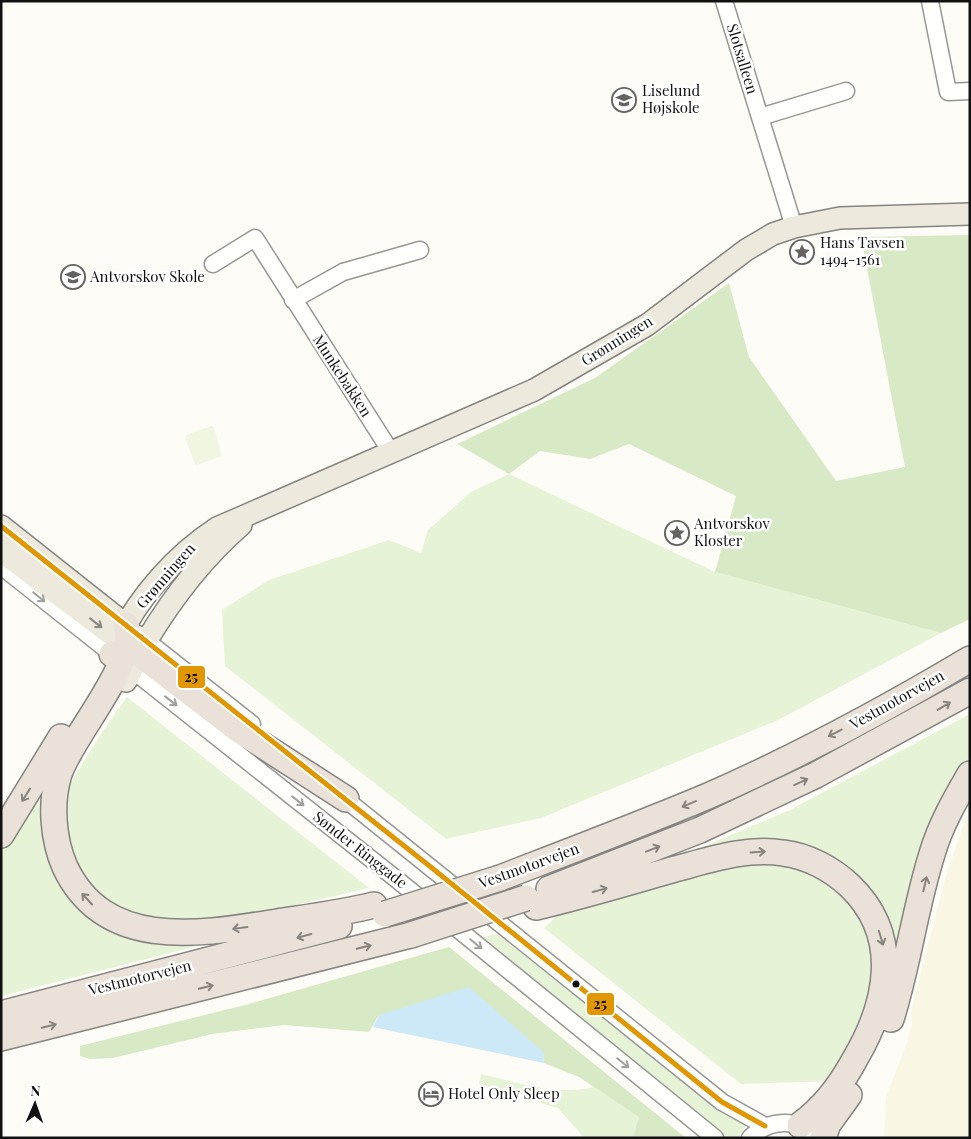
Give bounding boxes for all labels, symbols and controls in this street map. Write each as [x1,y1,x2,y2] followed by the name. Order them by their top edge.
[723,21,763,96] street label: Slotsalleen
[642,80,700,117] place label: Liselund Højskole
[611,87,637,113] school or university icon: Liselund Højskole
[820,232,905,269] place label: Hans Tavsen 1494-1561
[789,239,815,265] place icon: Hans Tavsen 1494-1561
[60,264,86,290] school or university icon: Antvorskov Skole
[89,266,205,286] place label: Antvorskov Skole
[577,310,656,370] street label: Grønningen
[309,331,377,420] street label: Munkebakken
[693,513,770,550] place label: Antvorskov Kloster
[664,520,690,546] place icon: Antvorskov Kloster
[131,538,199,612] street label: Grønningen
[33,591,46,602] one-way arrow
[89,617,102,628] one-way arrow
[177,665,206,689] line badge: 25
[845,665,947,734] street label: Vestmotorvejen
[184,667,198,686] text: 25
[164,695,177,706] one-way arrow
[937,701,951,711] one-way arrow
[828,729,843,738] one-way arrow
[793,777,808,786] one-way arrow
[20,788,30,802] one-way arrow
[291,796,304,807] one-way arrow
[682,799,697,809] one-way arrow
[310,806,412,892] street label: Sønder Ringgade
[475,838,582,893] street label: Vestmotorvejen
[644,844,660,853] one-way arrow
[750,848,766,857] one-way arrow
[921,877,930,893] one-way arrow
[592,884,608,894] one-way arrow
[81,893,93,905] one-way arrow
[232,923,248,933] one-way arrow
[876,930,886,946] one-way arrow
[296,931,312,941] one-way arrow
[469,938,482,949] one-way arrow
[355,942,371,951] one-way arrow
[85,955,193,1000] street label: Vestmotorvejen
[571,979,581,989] unlabelled marker
[198,982,214,991] one-way arrow
[586,992,615,1016] line badge: 25
[593,994,607,1013] text: 25
[40,1021,56,1031] one-way arrow
[616,1057,629,1068] one-way arrow
[10,1079,60,1129] north arrow
[30,1081,41,1100] text: N
[418,1081,444,1107] hotel icon: Hotel Only Sleep
[448,1083,560,1103] place label: Hotel Only Sleep

